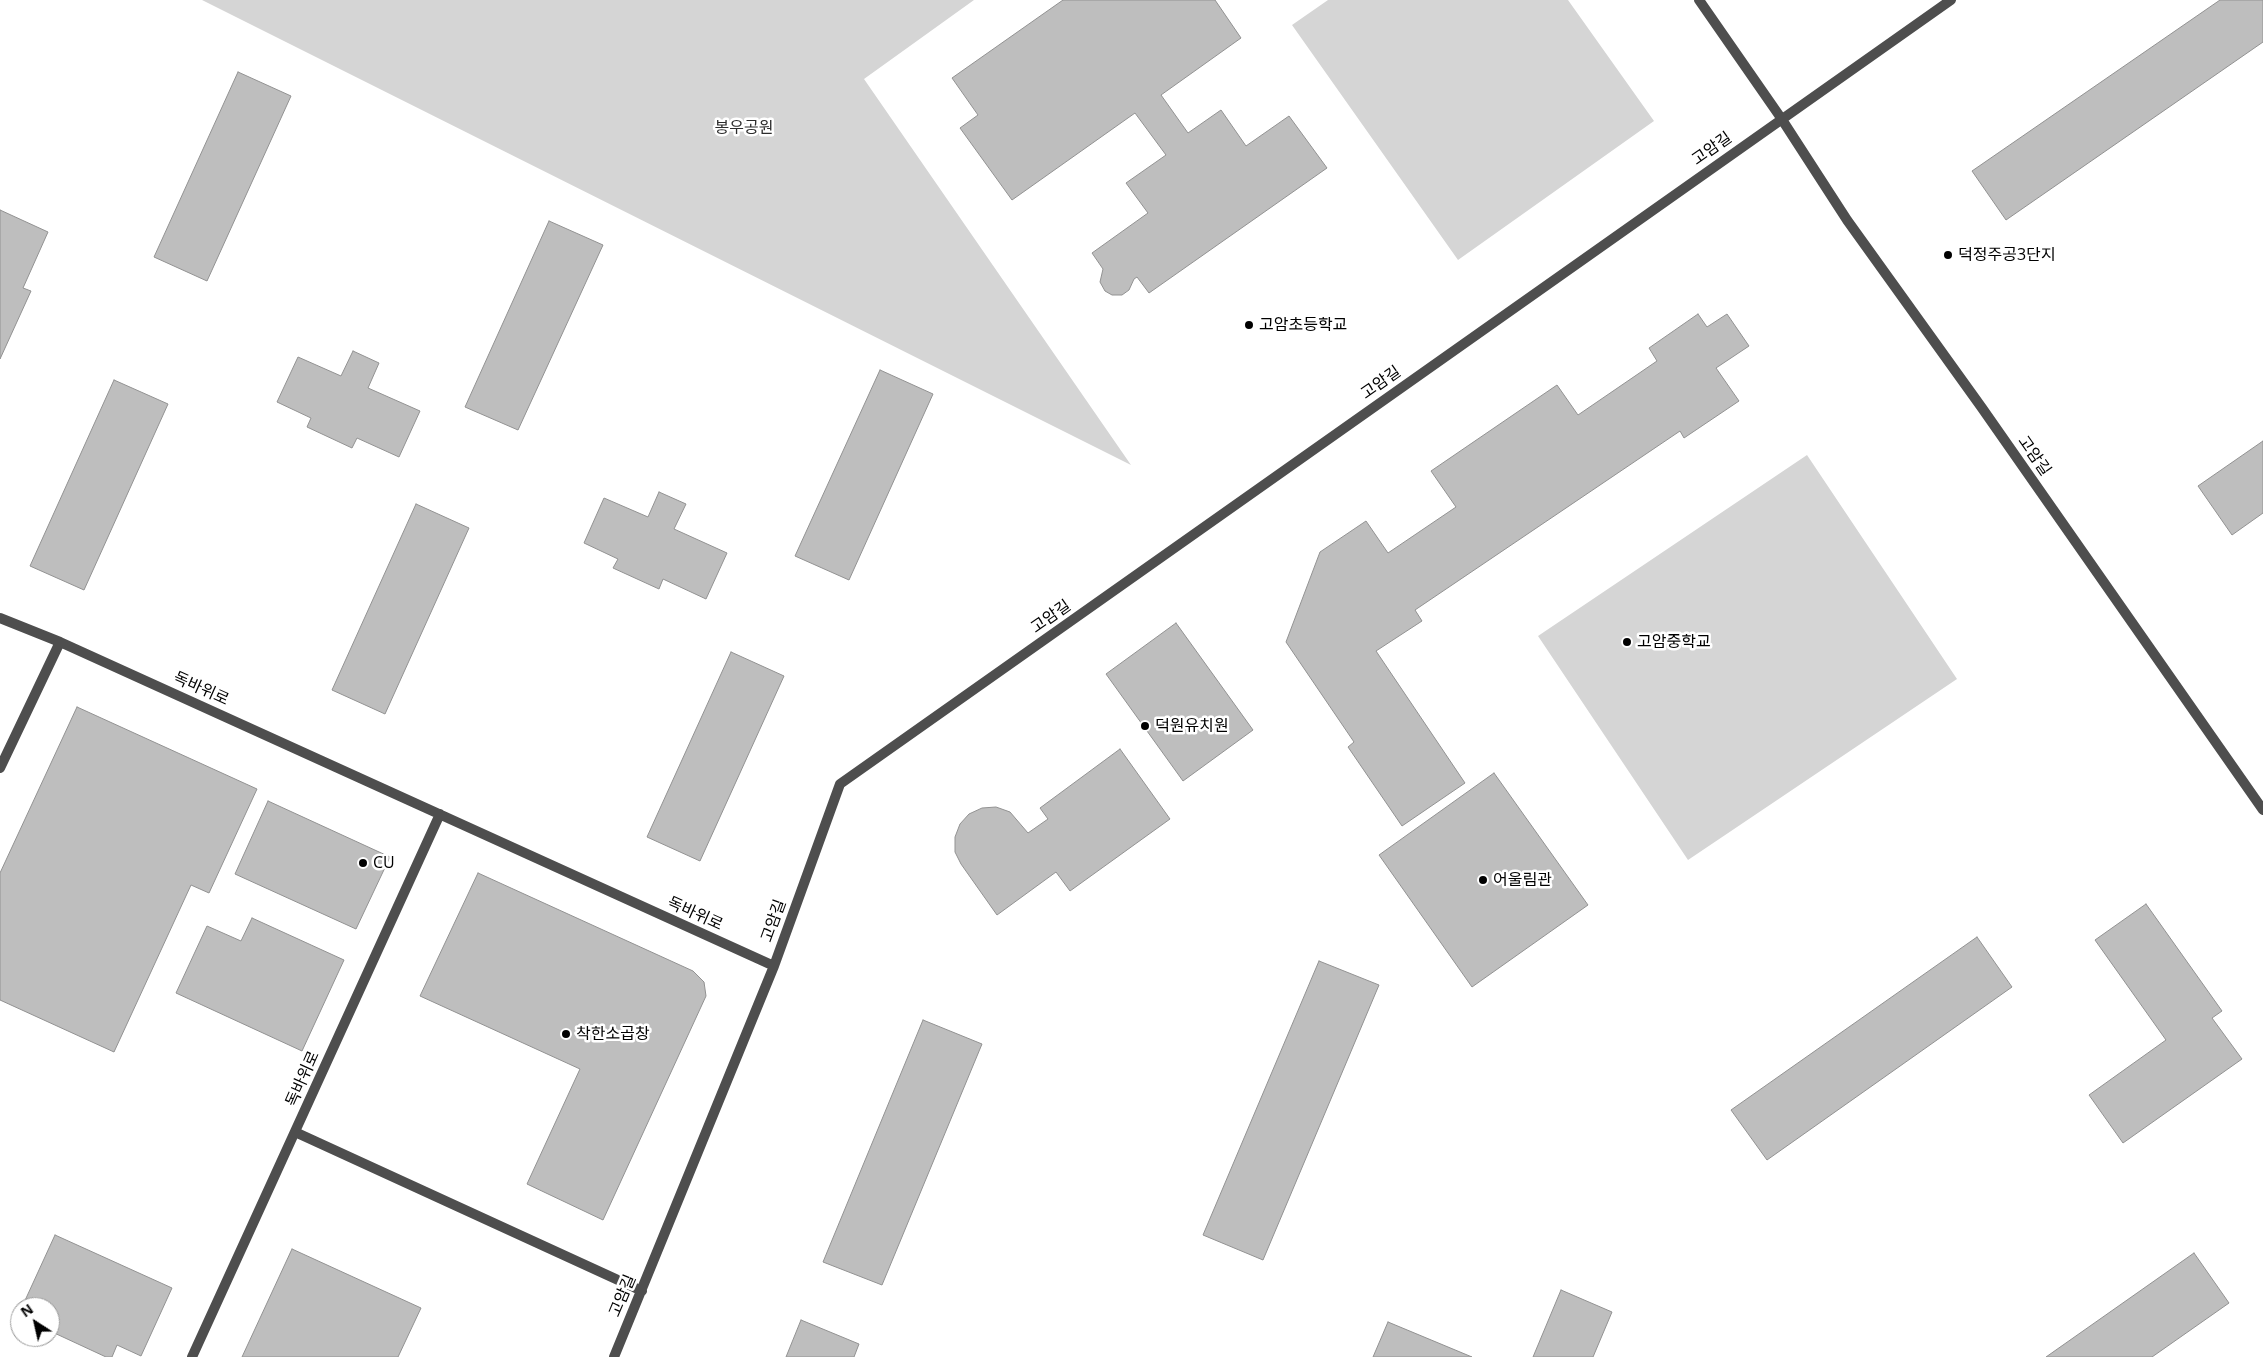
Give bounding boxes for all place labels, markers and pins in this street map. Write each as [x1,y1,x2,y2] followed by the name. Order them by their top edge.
[1958,245,2055,265] place label: 덕정주공3단지
[1942,249,1954,261] marker: 덕정주공3단지
[1259,315,1347,335] place label: 고암초등학교
[1243,319,1255,331] marker: 고암초등학교
[1637,632,1711,652] place label: 고암중학교
[1621,636,1633,648] marker: 고암중학교
[1155,716,1229,736] place label: 덕원유치원
[1139,720,1151,732] marker: 덕원유치원
[373,853,395,873] place label: CU
[357,857,369,869] marker: CU
[1493,870,1552,890] place label: 어울림관
[1477,874,1489,886] marker: 어울림관
[576,1024,650,1044] place label: 착한소곱창
[560,1028,572,1040] marker: 착한소곱창

